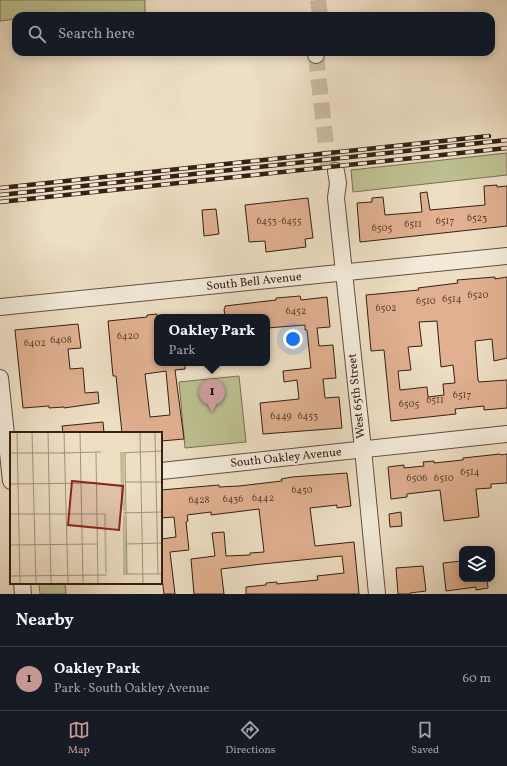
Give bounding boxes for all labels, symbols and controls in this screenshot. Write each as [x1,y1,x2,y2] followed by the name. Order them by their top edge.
[12,12,495,56] search box
[26,23,48,45] icon: search
[58,24,135,45] text: Search here
[467,211,487,225] house number: 6523
[257,214,302,228] house number: 6453-6455
[436,214,454,228] house number: 6517
[404,217,422,231] house number: 6511
[372,221,392,235] house number: 6505
[206,269,303,295] street label: South Bell Avenue
[467,288,489,302] house number: 6520
[442,292,462,306] house number: 6514
[416,294,436,308] house number: 6510
[375,301,397,315] house number: 6502
[286,304,306,318] house number: 6452
[154,314,270,366] popup
[169,321,255,342] text: Oakley Park
[117,329,139,343] house number: 6420
[283,329,303,349] your location
[50,333,72,347] house number: 6408
[24,336,46,350] house number: 6402
[169,342,195,360] text: Park
[345,353,369,439] street label: West 65th Street
[199,379,225,412] pin: 1
[453,388,471,402] house number: 6517
[426,393,444,407] house number: 6511
[399,397,419,411] house number: 6505
[270,409,292,423] house number: 6449
[298,409,318,423] house number: 6453
[10,432,162,584] inset map
[230,444,343,472] street label: South Oakley Avenue
[460,465,480,479] house number: 6514
[407,471,427,485] house number: 6506
[434,471,454,485] house number: 6510
[291,483,313,497] house number: 6450
[252,491,274,505] house number: 6442
[223,492,243,506] house number: 6436
[188,493,210,507] house number: 6428
[459,546,495,582] map controls
[459,546,495,582] button: layers
[16,609,74,632] text: Nearby
[54,659,140,680] text: Oakley Park
[26,670,32,688] text: 1
[463,670,491,688] text: 60 m
[54,680,209,698] text: Park · South Oakley Avenue
[68,719,90,758] tab: Map
[225,719,276,758] tab: Directions
[411,719,439,758] tab: Saved

